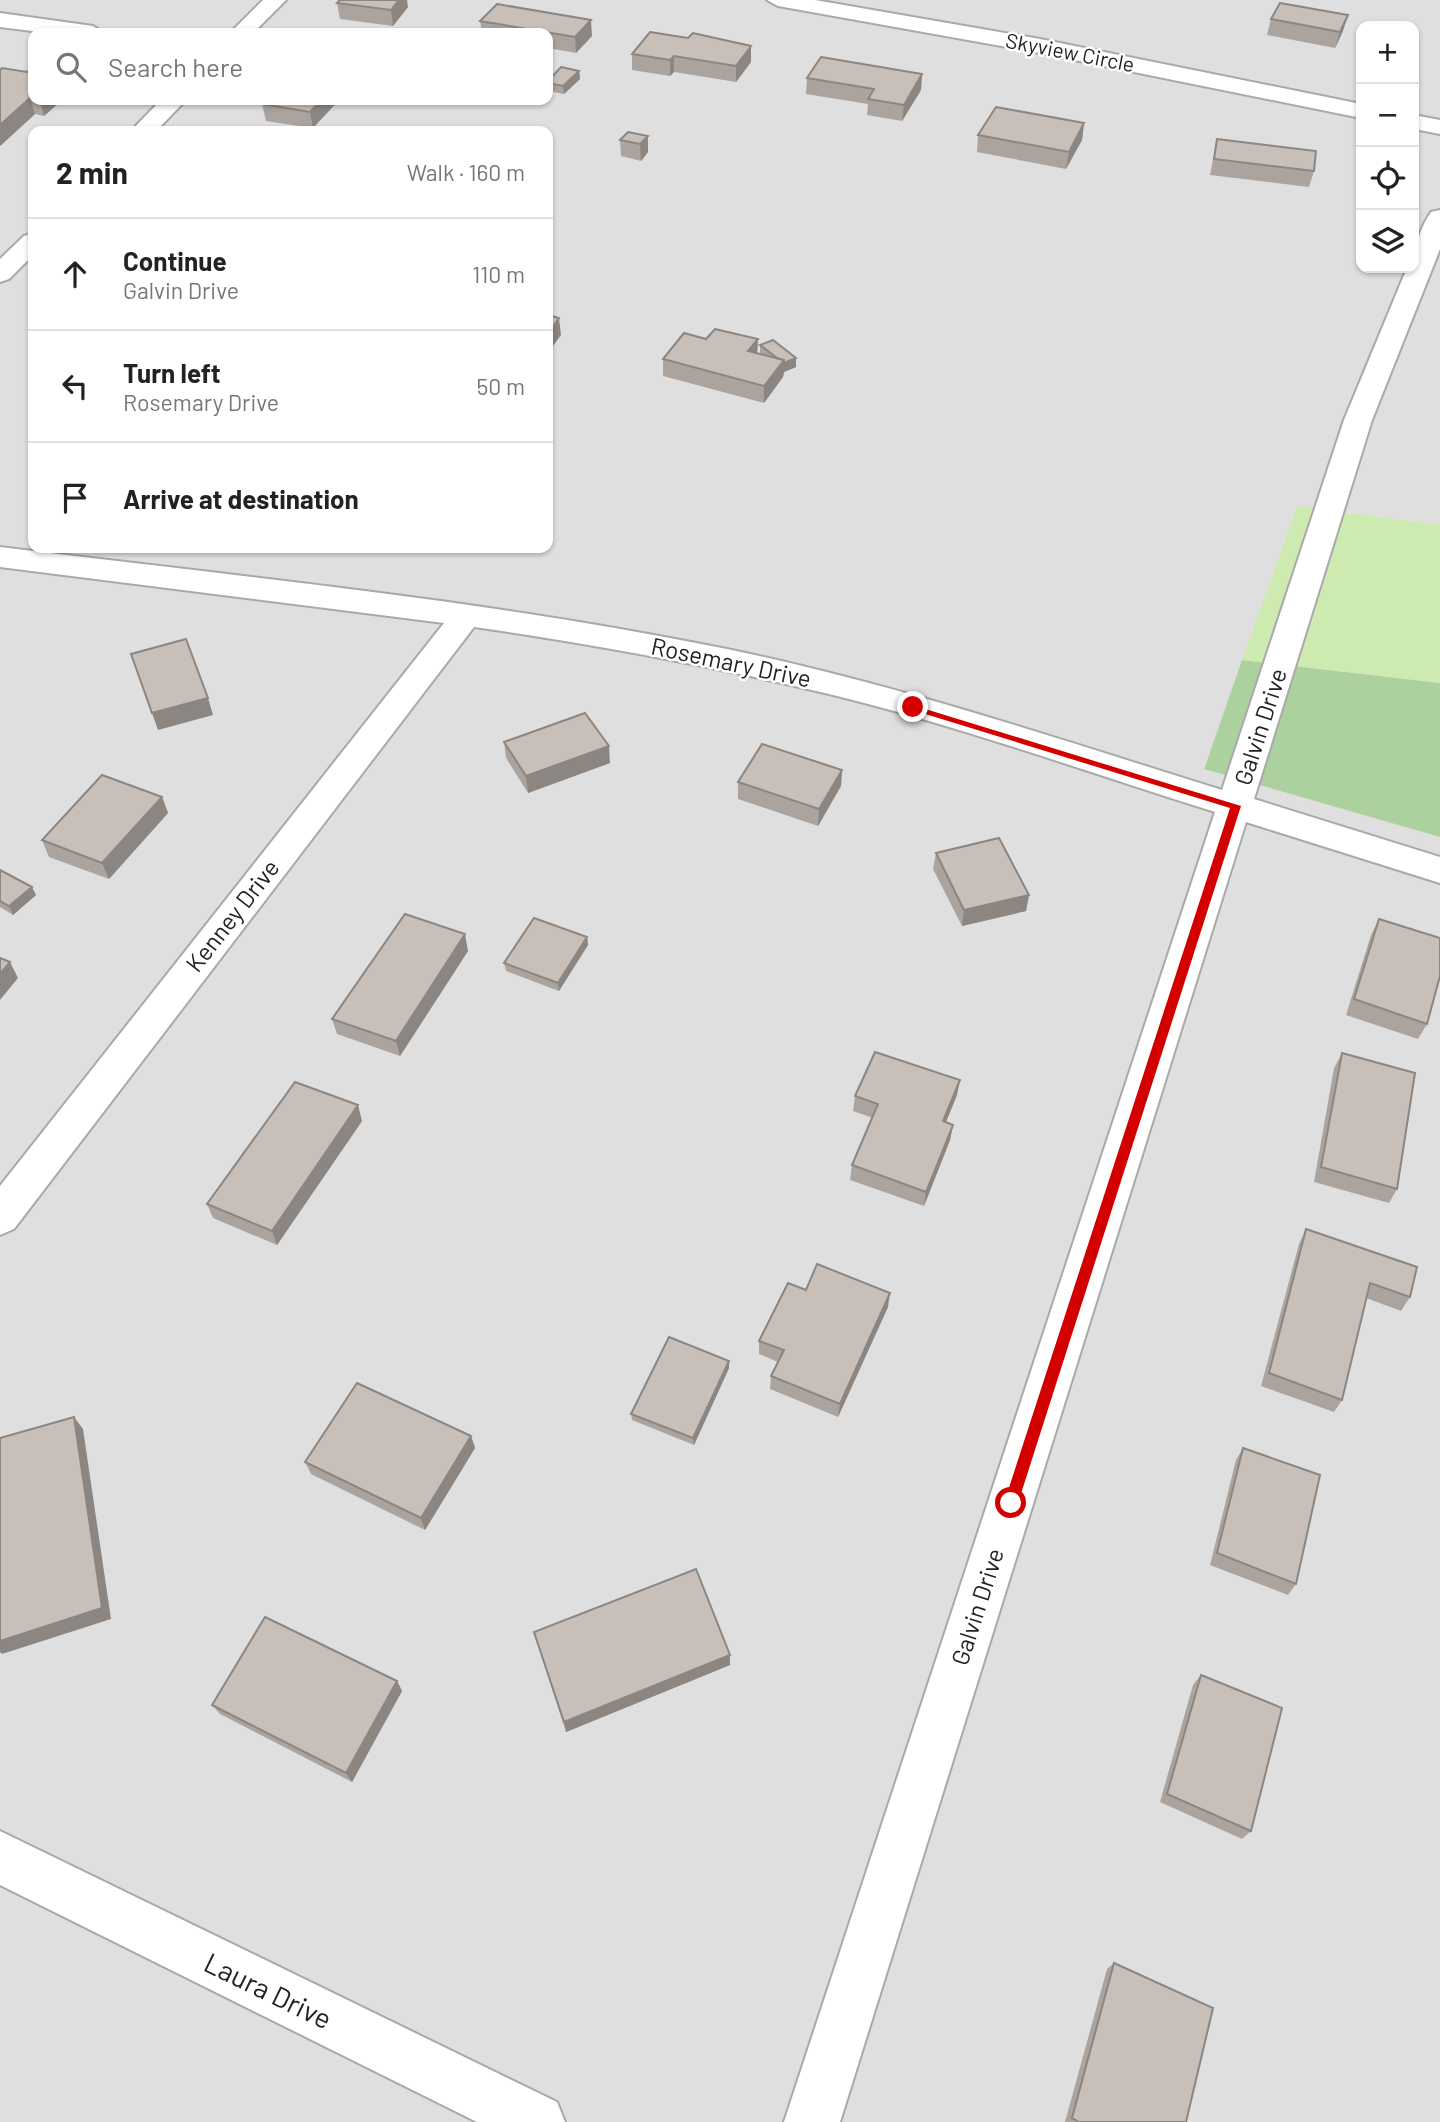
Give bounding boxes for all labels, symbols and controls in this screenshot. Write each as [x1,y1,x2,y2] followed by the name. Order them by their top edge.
[1356,21,1419,273] map controls
[1356,21,1419,84] button: +
[1004,27,1137,76] street label: Skyview Circle
[28,28,553,105] search box
[52,48,90,86] icon: search
[108,51,243,82] text: Search here
[1356,84,1419,147] button: −
[1356,147,1419,210] button: locate
[56,154,128,190] text: 2 min
[407,158,525,186] text: Walk · 160 m
[1356,210,1419,273] button: layers
[123,245,227,276] text: Continue
[56,255,94,293] icon: ahead
[472,260,525,288] text: 110 m
[123,276,239,304] text: Galvin Drive
[123,357,221,388] text: Turn left
[56,367,94,405] icon: left
[477,372,525,400] text: 50 m
[123,388,279,416] text: Rosemary Drive
[56,479,94,517] icon: arrive
[123,483,359,514] text: Arrive at destination
[649,630,814,693] street label: Rosemary Drive
[1227,664,1292,789] street label: Galvin Drive
[897,691,928,722] route end
[179,853,285,977] street label: Kenney Drive
[995,1487,1026,1518] route start
[944,1544,1009,1669] street label: Galvin Drive
[199,1945,338,2036] street label: Laura Drive

